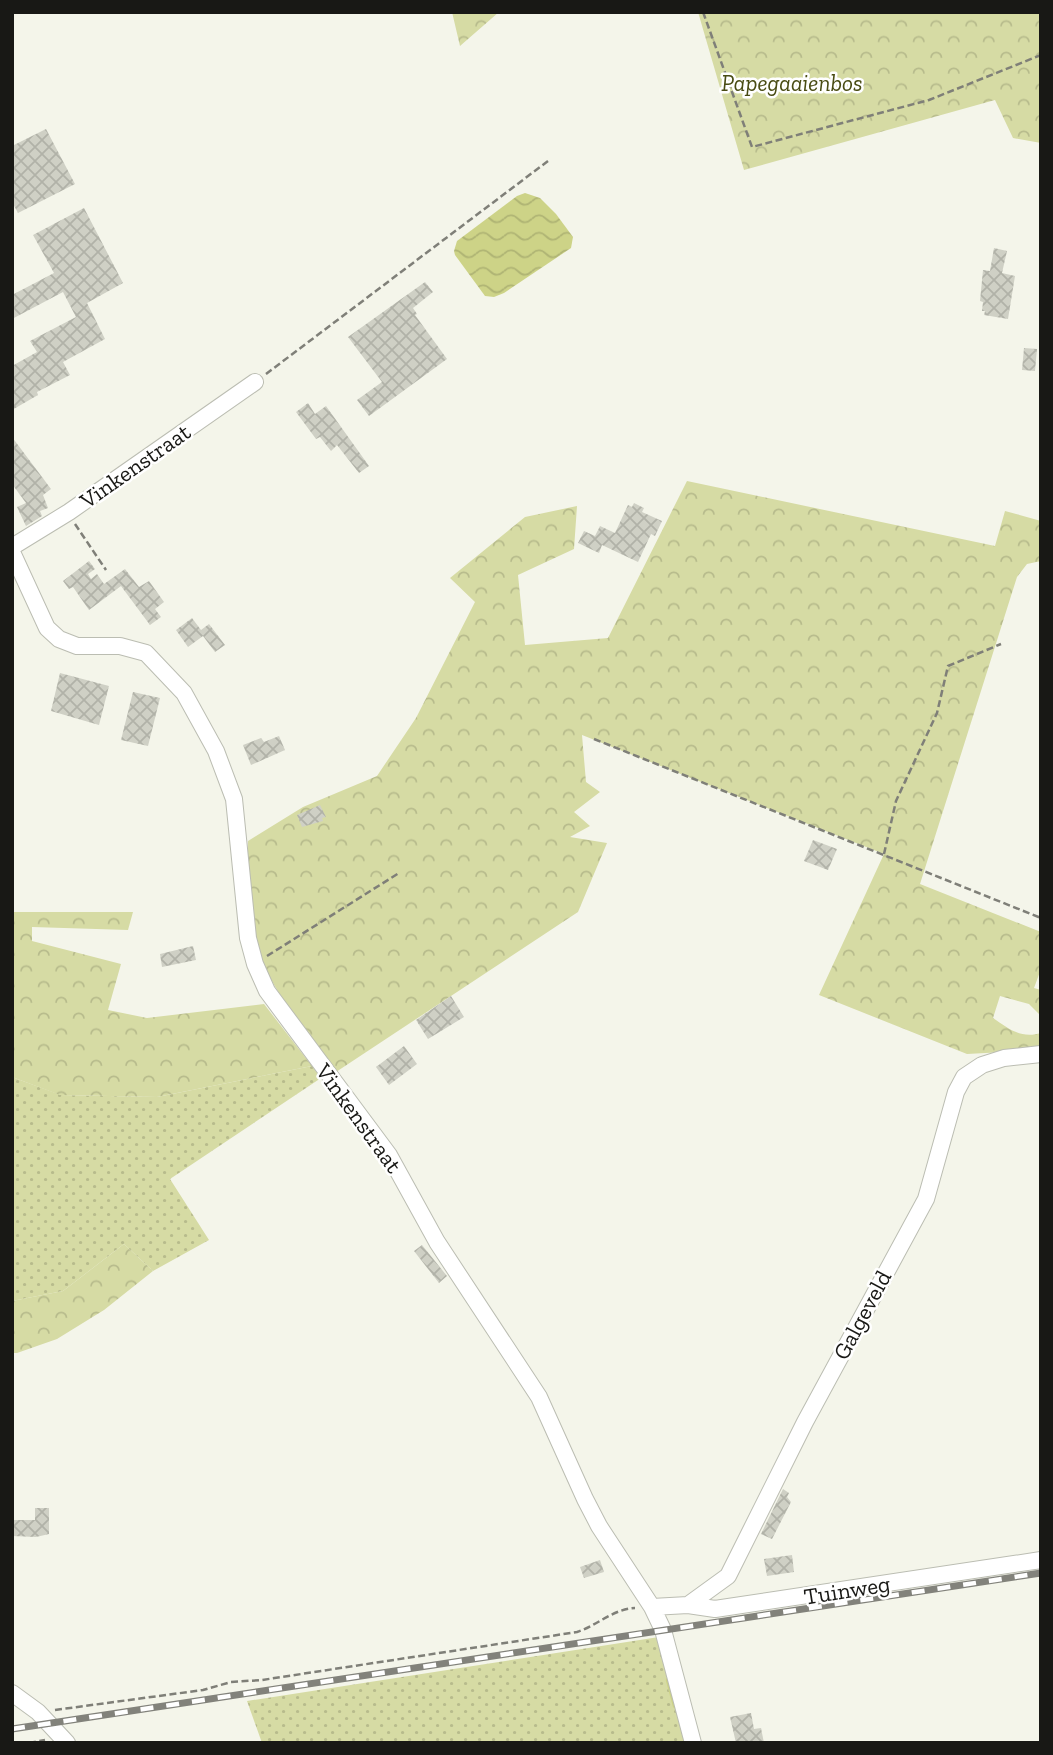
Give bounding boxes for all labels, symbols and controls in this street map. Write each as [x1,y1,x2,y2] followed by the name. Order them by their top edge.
[721,69,863,97] park label: Papegaaienbos
[73,417,196,515] street label: Vinkenstraat
[309,1057,408,1179] street label: Vinkenstraat
[827,1265,897,1364] street label: Galgeveld
[802,1569,893,1611] street label: Tuinweg

